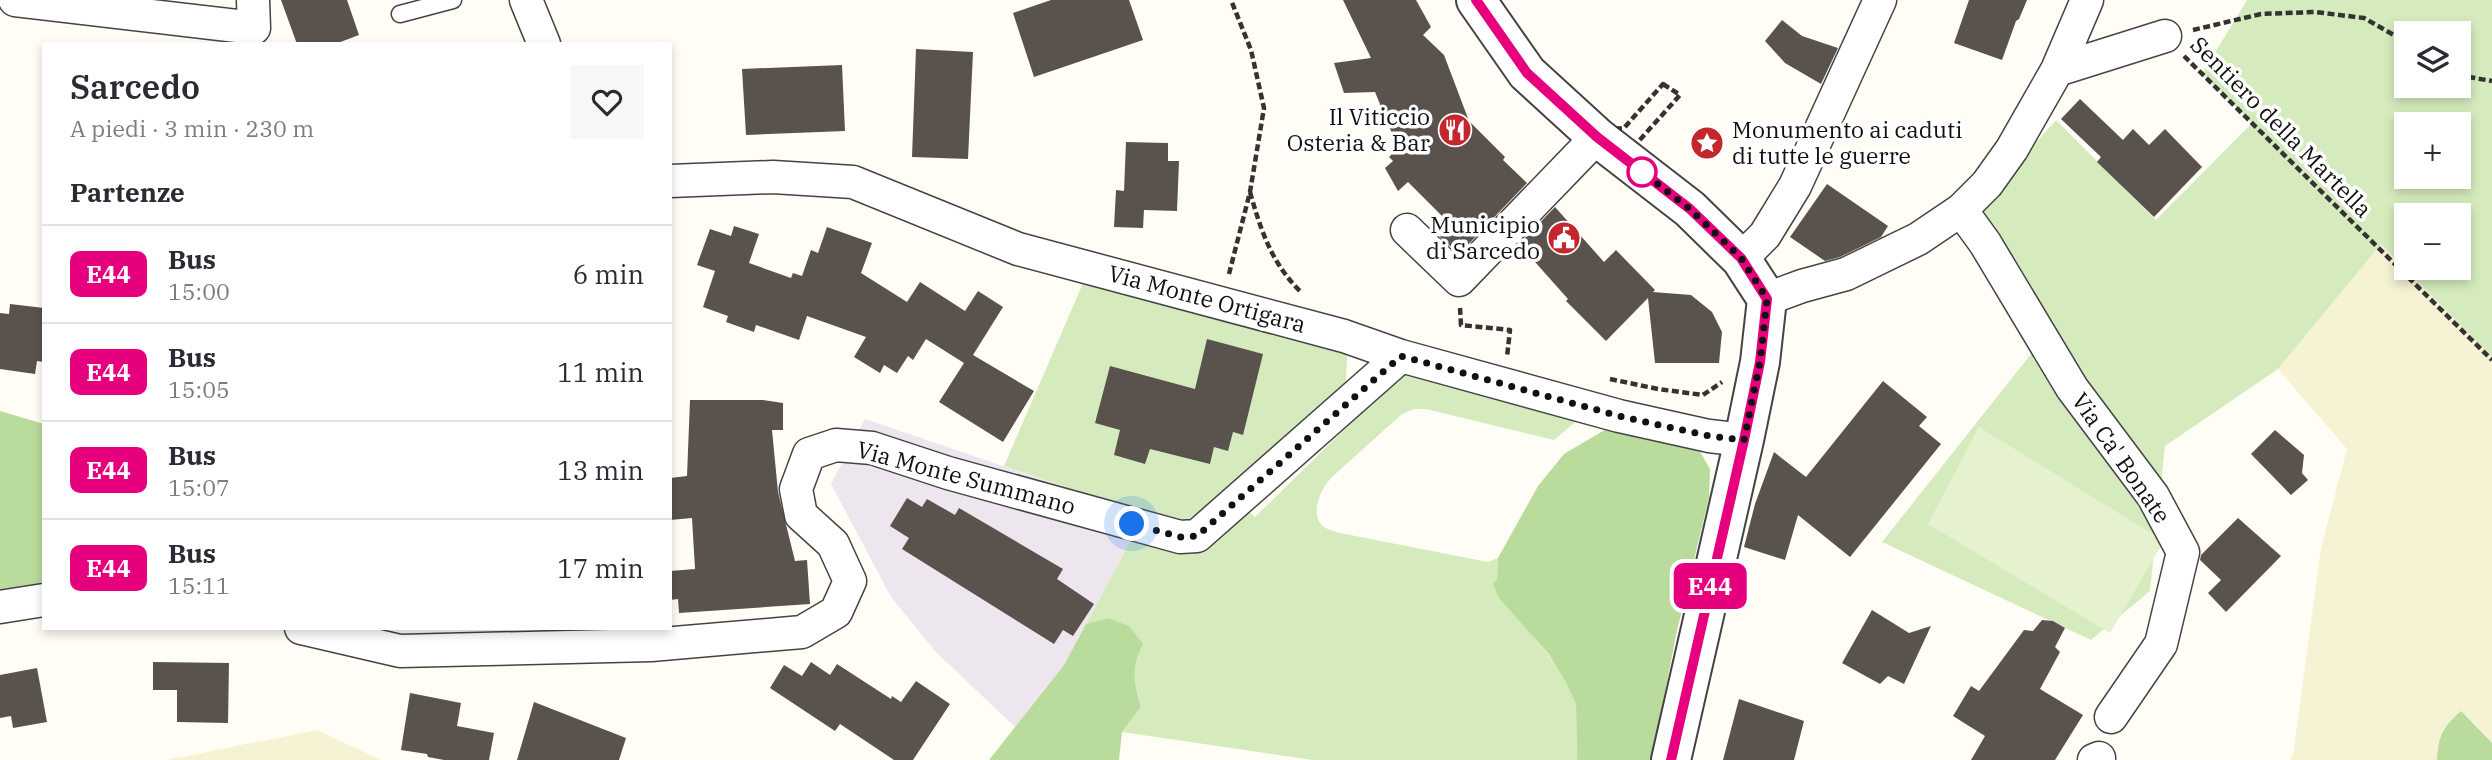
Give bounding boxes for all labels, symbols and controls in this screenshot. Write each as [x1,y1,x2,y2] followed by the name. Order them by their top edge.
[2394,21,2471,280] map controls
[2394,21,2471,98] button: layers
[2185,29,2379,223] street label: Sentiero della Martella
[70,65,200,108] text: Sarcedo
[570,65,644,139] button: heart
[1287,101,1430,157] place label: Il Viticcio Osteria & Bar
[1436,111,1474,149] restaurant icon: Il Viticcio Osteria & Bar
[2394,112,2471,189] button: +
[70,113,314,143] text: A piedi · 3 min · 230 m
[1732,114,1962,170] place label: Monumento ai caduti di tutte le guerre
[1688,124,1726,162] place icon: Monumento ai caduti di tutte le guerre
[1627,157,1657,187] unlabelled marker
[70,175,185,209] text: Partenze
[2394,203,2471,280] button: −
[1426,209,1540,265] place label: Municipio di Sarcedo
[1545,219,1583,257] public building icon: Municipio di Sarcedo
[168,242,216,276] text: Bus
[573,257,644,291] text: 6 min
[1105,257,1309,339] street label: Via Monte Ortigara
[86,258,131,290] text: E44
[168,276,230,306] text: 15:00
[168,340,216,374] text: Bus
[557,355,644,389] text: 11 min
[86,356,131,388] text: E44
[168,374,230,404] text: 15:05
[2066,386,2178,529] street label: Via Ca' Bonate
[854,433,1079,521] street label: Via Monte Summano
[168,438,216,472] text: Bus
[557,453,644,487] text: 13 min
[86,454,131,486] text: E44
[168,472,230,502] text: 15:07
[1114,506,1149,541] your location
[168,536,216,570] text: Bus
[557,551,644,585] text: 17 min
[86,552,131,584] text: E44
[1670,563,1750,609] line badge: E44
[168,570,230,600] text: 15:11
[1688,570,1732,602] text: E44

